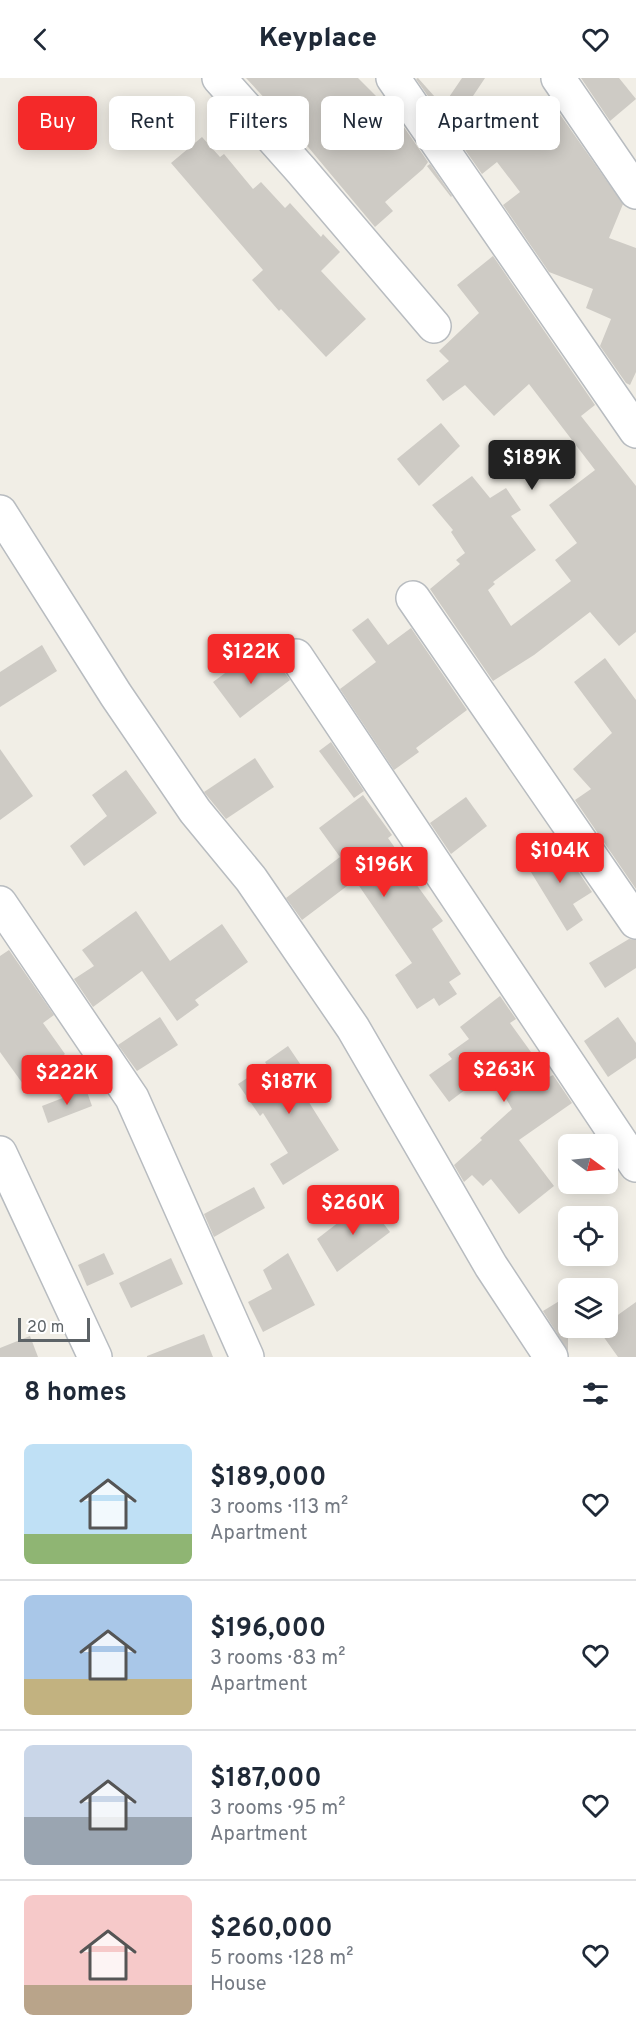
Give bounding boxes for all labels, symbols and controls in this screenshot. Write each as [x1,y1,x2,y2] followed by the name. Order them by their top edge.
[259,22,377,56] text: Keyplace
[24,23,57,56] icon: back
[579,23,612,56] icon: heart
[18,96,97,150] chip: Buy
[109,96,195,150] chip: Rent
[207,96,309,150] chip: Filters
[321,96,404,150] chip: New
[416,96,560,150] chip: Apartment
[490,440,574,491] pin: $189K
[502,446,562,472] text: $189K
[209,634,293,685] pin: $122K
[222,640,280,666] text: $122K
[518,833,602,884] pin: $104K
[530,839,590,865] text: $104K
[342,847,426,898] pin: $196K
[355,853,413,879] text: $196K
[462,1052,546,1103] pin: $263K
[25,1055,109,1106] pin: $222K
[473,1058,535,1084] text: $263K
[36,1061,98,1087] text: $222K
[247,1064,331,1115] pin: $187K
[260,1070,318,1096] text: $187K
[558,1134,618,1194] north arrow
[558,1134,618,1338] map controls
[311,1185,395,1236] pin: $260K
[321,1191,385,1217] text: $260K
[558,1206,618,1266] button: locate
[558,1278,618,1338] button: layers
[18,1315,90,1342] scale bar
[27,1318,64,1338] text: 20 m
[24,1377,127,1410] text: 8 homes
[579,1377,612,1410] icon: filters
[210,1462,326,1495] text: $189,000
[72,1468,144,1540] icon: home
[579,1488,612,1521] icon: heart
[210,1495,348,1521] text: 3 rooms · 113 m²
[210,1521,308,1547] text: Apartment
[210,1613,326,1646] text: $196,000
[72,1619,144,1691] icon: home
[579,1639,612,1672] icon: heart
[210,1646,345,1672] text: 3 rooms · 83 m²
[210,1672,308,1698] text: Apartment
[210,1763,322,1796] text: $187,000
[72,1769,144,1841] icon: home
[579,1789,612,1822] icon: heart
[210,1796,346,1822] text: 3 rooms · 95 m²
[210,1822,308,1848] text: Apartment
[210,1913,333,1946] text: $260,000
[72,1919,144,1991] icon: home
[579,1939,612,1972] icon: heart
[210,1946,353,1972] text: 5 rooms · 128 m²
[210,1972,266,1998] text: House

